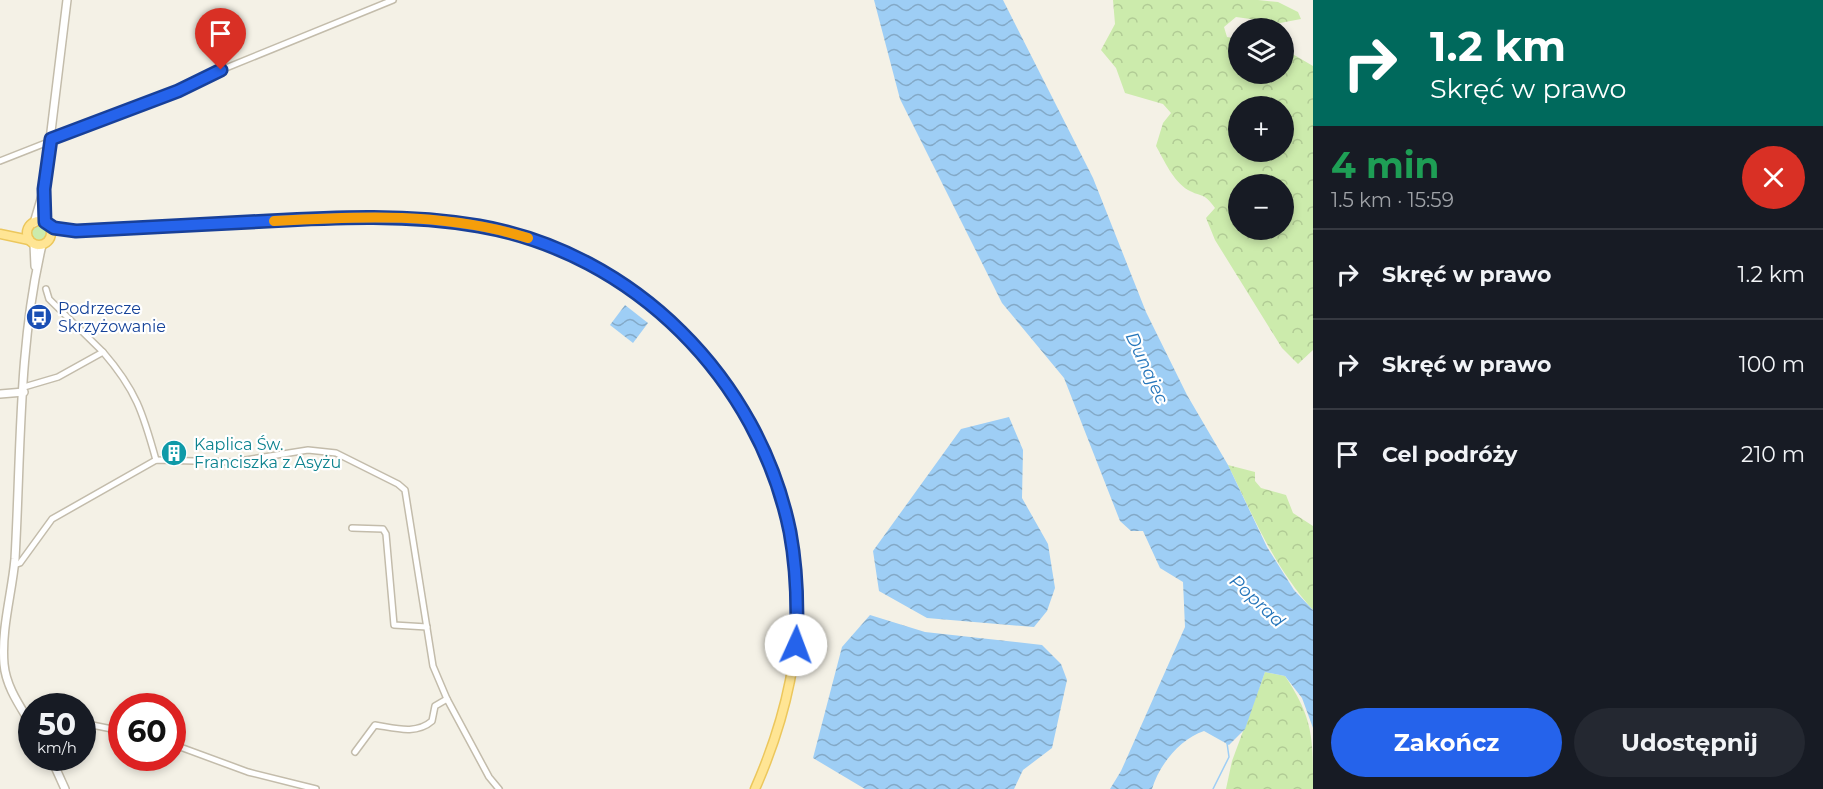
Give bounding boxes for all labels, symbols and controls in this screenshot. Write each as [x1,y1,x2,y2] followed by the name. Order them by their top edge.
[195,8,246,70] pin
[204,17,237,50] icon: arrive
[1228,18,1294,240] map controls
[1228,18,1294,84] button: layers
[1430,20,1566,72] text: 1.2 km
[1331,24,1409,102] icon: right
[1430,72,1626,105] text: Skręć w prawo
[1228,96,1294,162] button: +
[1331,143,1439,187] text: 4 min
[1742,146,1805,209] button: close
[1228,174,1294,240] button: −
[1331,188,1454,212] text: 1.5 km · 15:59
[1331,258,1364,291] icon: right
[1382,261,1551,288] text: Skręć w prawo
[1738,261,1805,288] text: 1.2 km
[58,299,166,336] place label: Podrzecze Skrzyżowanie
[24,302,54,332] bus stop icon: Podrzecze Skrzyżowanie
[1121,328,1173,408] water label: Dunajec
[1331,348,1364,381] icon: right
[1382,351,1551,378] text: Skręć w prawo
[1739,351,1805,378] text: 100 m
[194,435,341,472] place label: Kaplica Św. Franciszka z Asyżu
[159,438,189,468] building icon: Kaplica Św. Franciszka z Asyżu
[1331,438,1364,471] icon: arrive
[1382,441,1518,468] text: Cel podróży
[1741,441,1805,468] text: 210 m
[1225,570,1290,633] water label: Poprad
[764,613,828,677] position arrow
[108,693,186,771] speed limit sign: 60
[38,706,76,743] text: 50
[1331,708,1562,777] button: Zakończ
[1574,708,1805,777] button: Udostępnij
[37,738,77,757] text: km/h

